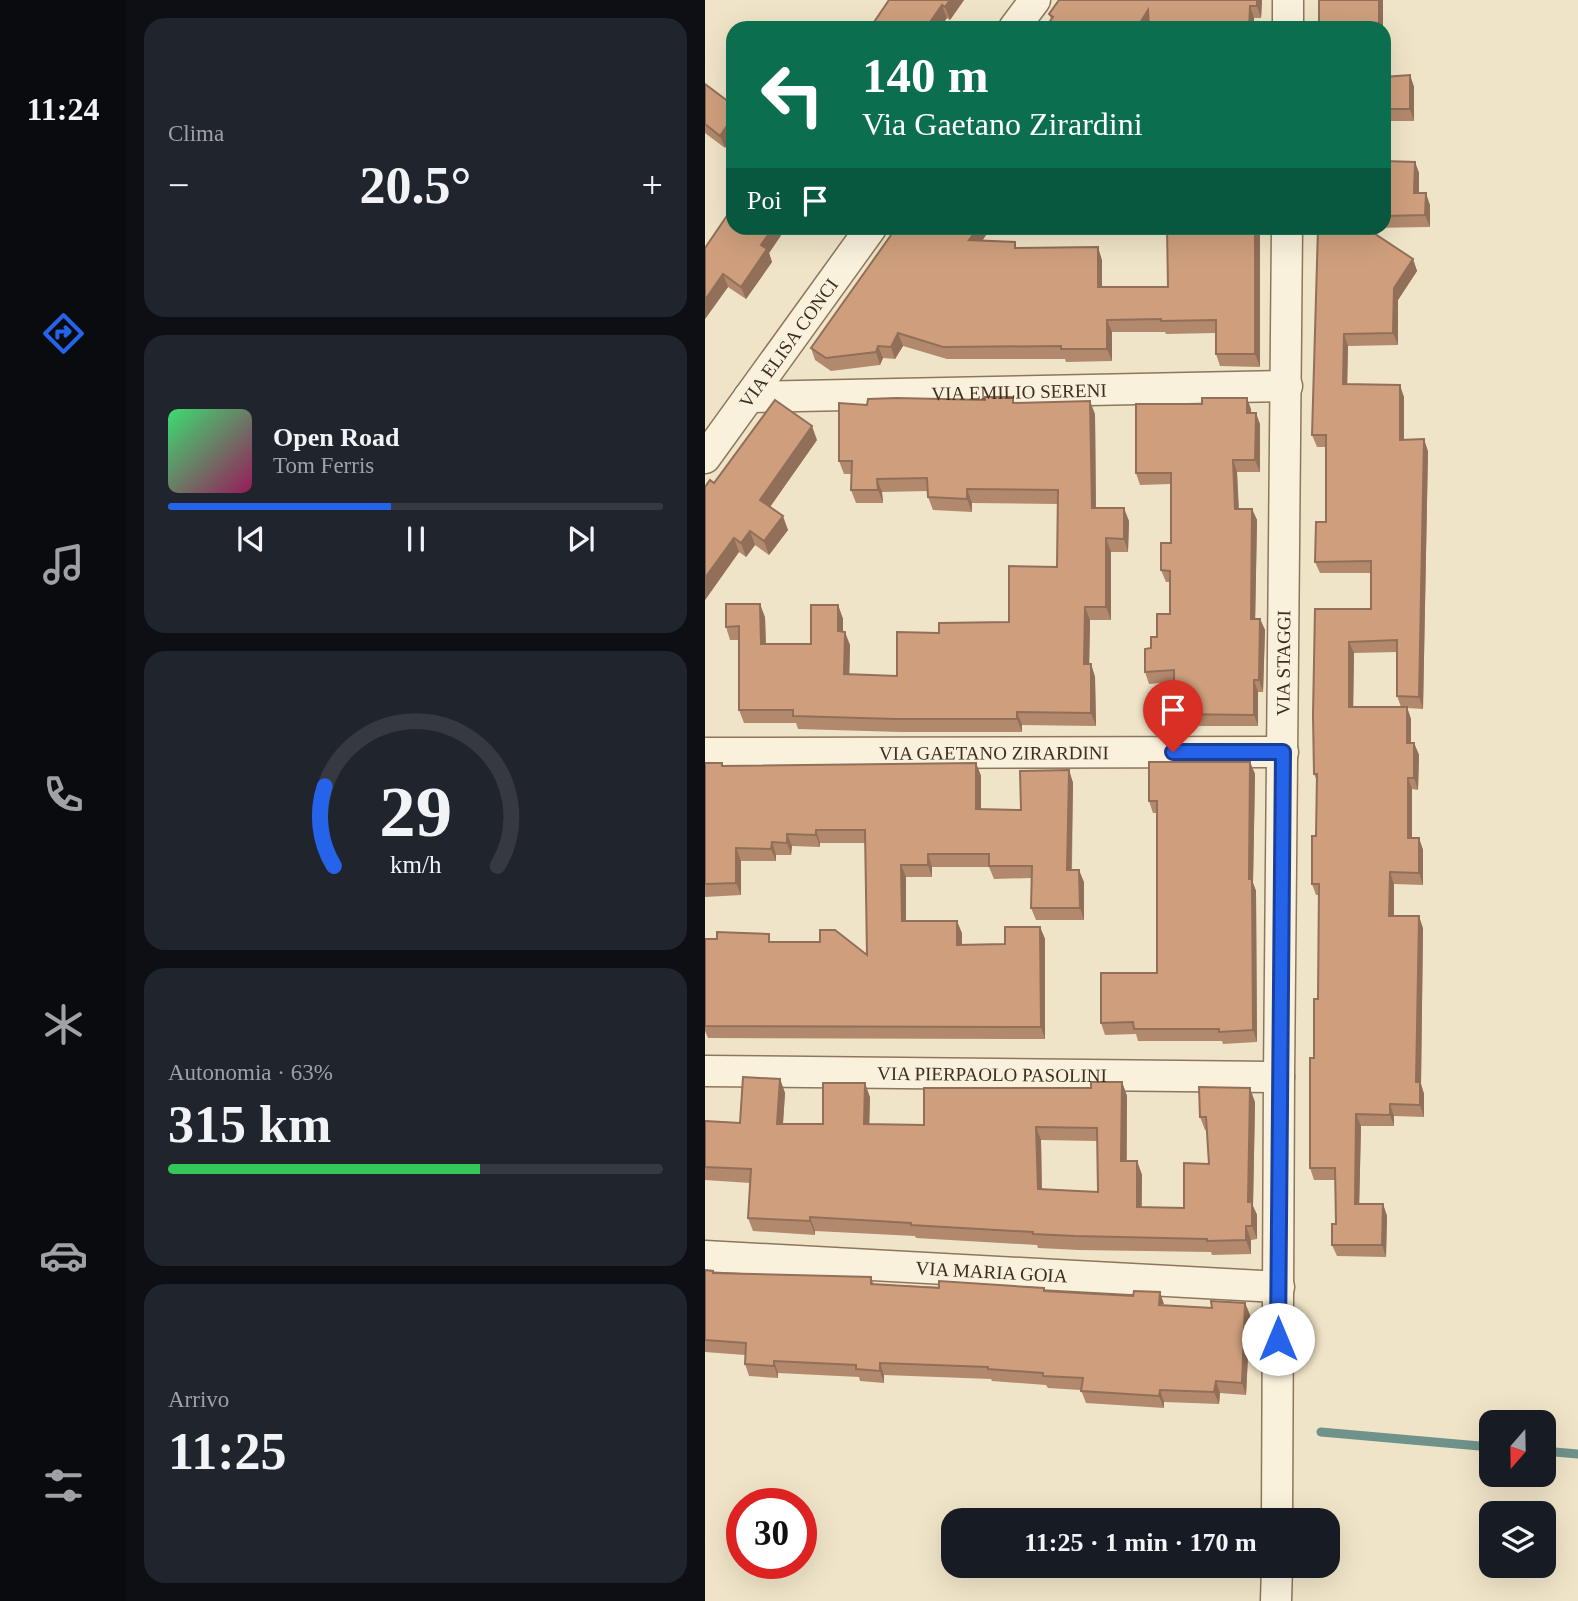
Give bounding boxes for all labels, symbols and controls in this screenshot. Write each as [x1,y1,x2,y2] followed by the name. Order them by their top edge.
[862,48,989,103] text: 140 m
[747,49,838,140] icon: left
[27,91,99,127] text: 11:24
[862,106,1143,142] text: Via Gaetano Zirardini
[168,121,224,146] text: Clima
[360,157,471,214] text: 20.5°
[168,164,189,206] text: −
[642,164,663,206] text: +
[796,182,834,220] icon: arrive
[747,186,782,215] text: Poi
[735,274,842,412] street label: VIA ELISA CONCI
[39,309,88,358] icon: directions
[931,380,1107,404] street label: VIA EMILIO SERENI
[273,423,399,452] text: Open Road
[273,453,374,478] text: Tom Ferris
[232,520,270,558] icon: previous
[397,520,435,558] icon: pause
[562,520,600,558] icon: next
[39,540,88,589] icon: music
[1272,610,1294,716] street label: VIA STAGGI
[1143,680,1203,752] pin
[1154,691,1192,729] icon: arrive
[879,742,1109,764] street label: VIA GAETANO ZIRARDINI
[39,770,88,819] icon: phone
[379,772,452,853] text: 29
[390,851,442,878] text: km/h
[39,1000,88,1049] icon: climate
[168,1060,333,1085] text: Autonomia · 63%
[877,1063,1107,1086] street label: VIA PIERPAOLO PASOLINI
[168,1096,331,1153] text: 315 km
[39,1231,88,1280] icon: car
[915,1257,1068,1287] street label: VIA MARIA GOIA
[1241,1302,1315,1376] position arrow
[168,1387,229,1412] text: Arrivo
[1479,1410,1555,1488] north arrow
[1479,1410,1556,1578] map controls
[168,1423,286,1480] text: 11:25
[39,1461,88,1510] icon: filters
[726,1488,817,1579] speed limit sign: 30
[1479,1501,1556,1578] button: layers
[1024,1528,1257,1557] text: 11:25 · 1 min · 170 m

